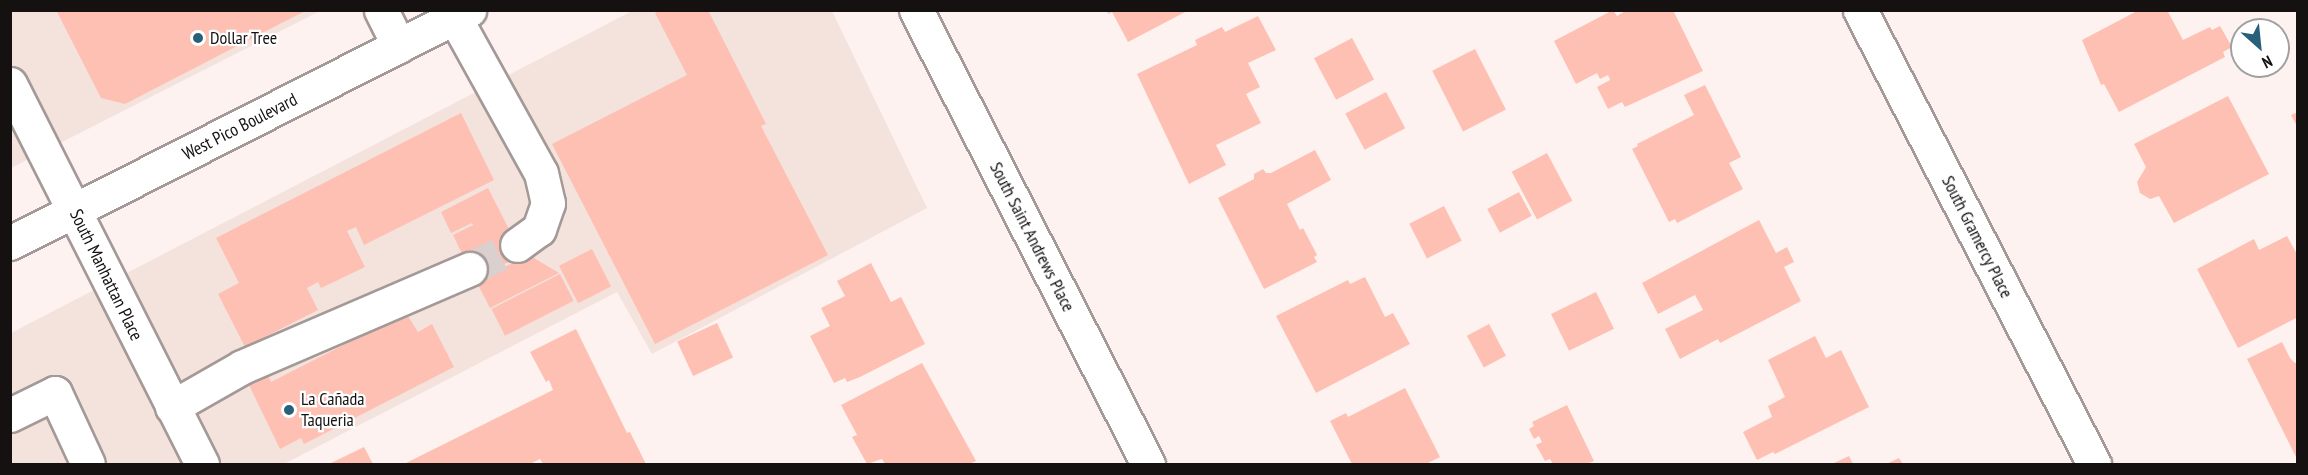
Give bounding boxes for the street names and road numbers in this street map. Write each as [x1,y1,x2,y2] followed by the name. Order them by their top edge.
[179,89,301,165] street label: West Pico Boulevard
[985,158,1079,316] street label: South Saint Andrews Place
[1937,172,2017,302] street label: South Gramercy Place
[65,206,147,344] street label: South Manhattan Place

